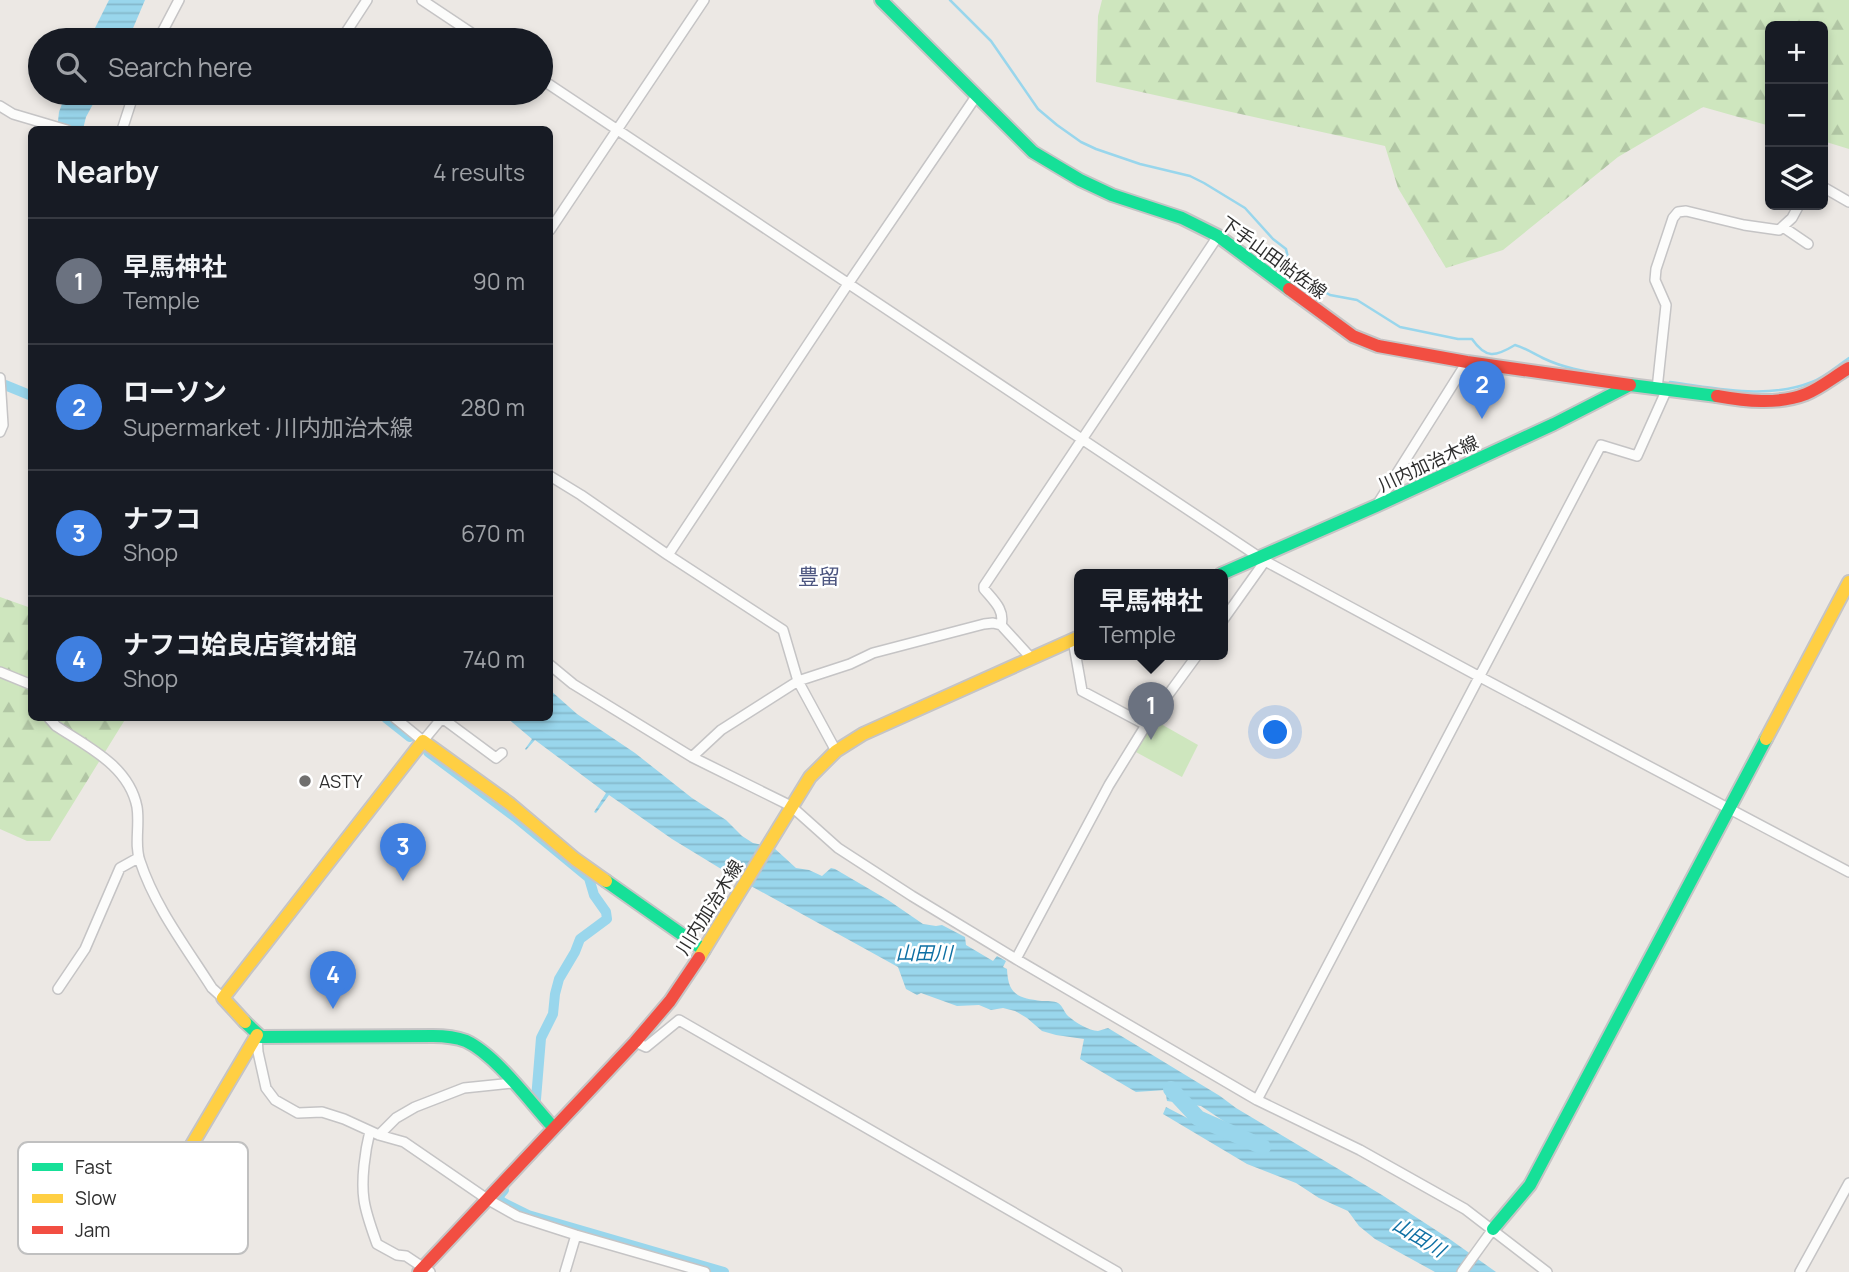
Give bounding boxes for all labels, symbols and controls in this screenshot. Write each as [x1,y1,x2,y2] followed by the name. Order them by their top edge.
[1765,21,1828,210] map controls
[1765,21,1828,84] button: +
[28,28,553,105] search box
[52,48,90,86] icon: search
[108,49,253,85] text: Search here
[1765,84,1828,147] button: −
[1765,147,1828,210] button: layers
[56,151,159,192] text: Nearby
[433,156,525,188] text: 4 results
[1216,210,1332,304] street label: 下手山田帖佐線
[123,248,227,284] text: 早馬神社
[74,265,84,297] text: 1
[473,265,525,297] text: 90 m
[123,284,200,316] text: Temple
[1459,361,1505,419] pin: 2
[123,373,227,409] text: ローソン
[72,391,86,423] text: 2
[460,391,525,423] text: 280 m
[123,411,413,443] text: Supermarket · 川内加治木線
[1374,429,1482,497] street label: 川内加治木線
[123,500,201,536] text: ナフコ
[72,517,86,549] text: 3
[461,517,525,549] text: 670 m
[123,536,178,568] text: Shop
[798,562,840,590] district label: 豊留
[1074,569,1228,660] popup
[1099,582,1203,618] text: 早馬神社
[1099,618,1176,650] text: Temple
[123,626,357,662] text: ナフコ姶良店資材館
[72,643,86,675] text: 4
[463,643,525,675] text: 740 m
[123,662,178,694] text: Shop
[1128,682,1174,740] pin: 1
[1258,715,1292,749] your location
[319,769,363,793] place label: ASTY
[297,773,313,789] marker: ASTY
[380,823,426,881] pin: 3
[670,855,748,959] street label: 川内加治木線
[895,940,954,966] water label: 山田川
[310,951,356,1009] pin: 4
[18,1142,248,1254] legend
[75,1154,112,1180] text: Fast
[75,1185,117,1211] text: Slow
[1388,1211,1452,1264] water label: 山田川
[75,1217,110,1243] text: Jam

